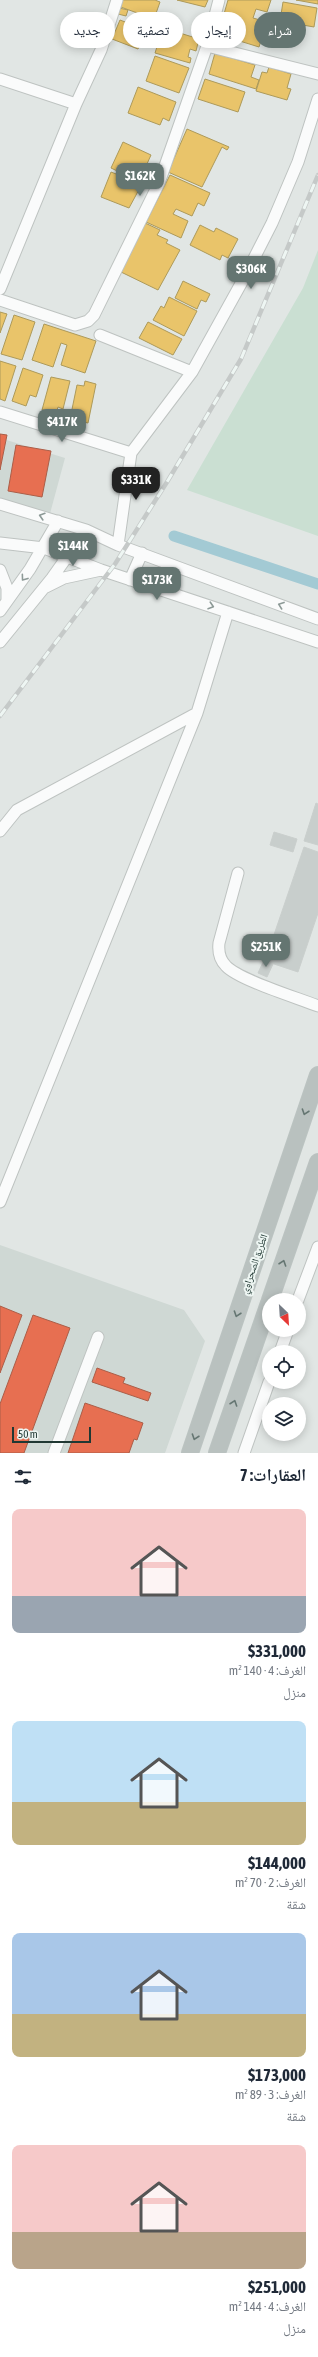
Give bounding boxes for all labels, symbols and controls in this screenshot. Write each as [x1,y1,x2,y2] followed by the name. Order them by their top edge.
[60,12,115,48] chip: جديد
[123,12,183,48] chip: تصفية
[191,12,246,48] chip: إيجار
[254,12,306,48] chip: شراء
[112,163,168,197] pin: $162K
[125,168,155,183] text: $162K
[223,256,279,290] pin: $306K
[236,261,266,276] text: $306K
[34,409,90,443] pin: $417K
[47,414,77,429] text: $417K
[108,467,164,501] pin: $331K
[121,472,151,487] text: $331K
[38,512,45,521] one-way arrow
[45,533,101,567] pin: $144K
[58,538,88,553] text: $144K
[129,567,185,601] pin: $173K
[142,572,172,587] text: $173K
[22,574,29,581] one-way arrow
[278,601,285,610] one-way arrow
[207,602,214,610] one-way arrow
[238,934,294,968] pin: $251K
[251,939,281,954] text: $251K
[302,1108,310,1115] one-way arrow
[239,1233,272,1296] street label: الطريق الصحراوي
[278,1260,287,1267] one-way arrow
[262,1293,306,1337] north arrow
[262,1293,306,1441] map controls
[233,1311,241,1318] one-way arrow
[262,1345,306,1389] button: locate
[262,1397,306,1441] button: layers
[230,1400,238,1407] one-way arrow
[12,1425,91,1444] scale bar
[18,1428,38,1440] text: 50 m
[191,1434,200,1441] one-way arrow
[240,1465,306,1485] text: العقارات: 7
[12,1466,34,1488] icon: filters
[123,1535,195,1607] icon: home
[248,1641,306,1661] text: $331,000
[229,1663,306,1678] text: الغرف: 4 · 140 m²
[283,1685,306,1700] text: منزل
[123,1747,195,1819] icon: home
[248,1853,306,1873] text: $144,000
[235,1875,306,1890] text: الغرف: 2 · 70 m²
[287,1897,306,1912] text: شقة
[123,1959,195,2031] icon: home
[248,2065,306,2085] text: $173,000
[235,2087,306,2102] text: الغرف: 3 · 89 m²
[287,2109,306,2124] text: شقة
[123,2171,195,2243] icon: home
[248,2277,306,2297] text: $251,000
[229,2299,306,2314] text: الغرف: 4 · 144 m²
[283,2321,306,2336] text: منزل

